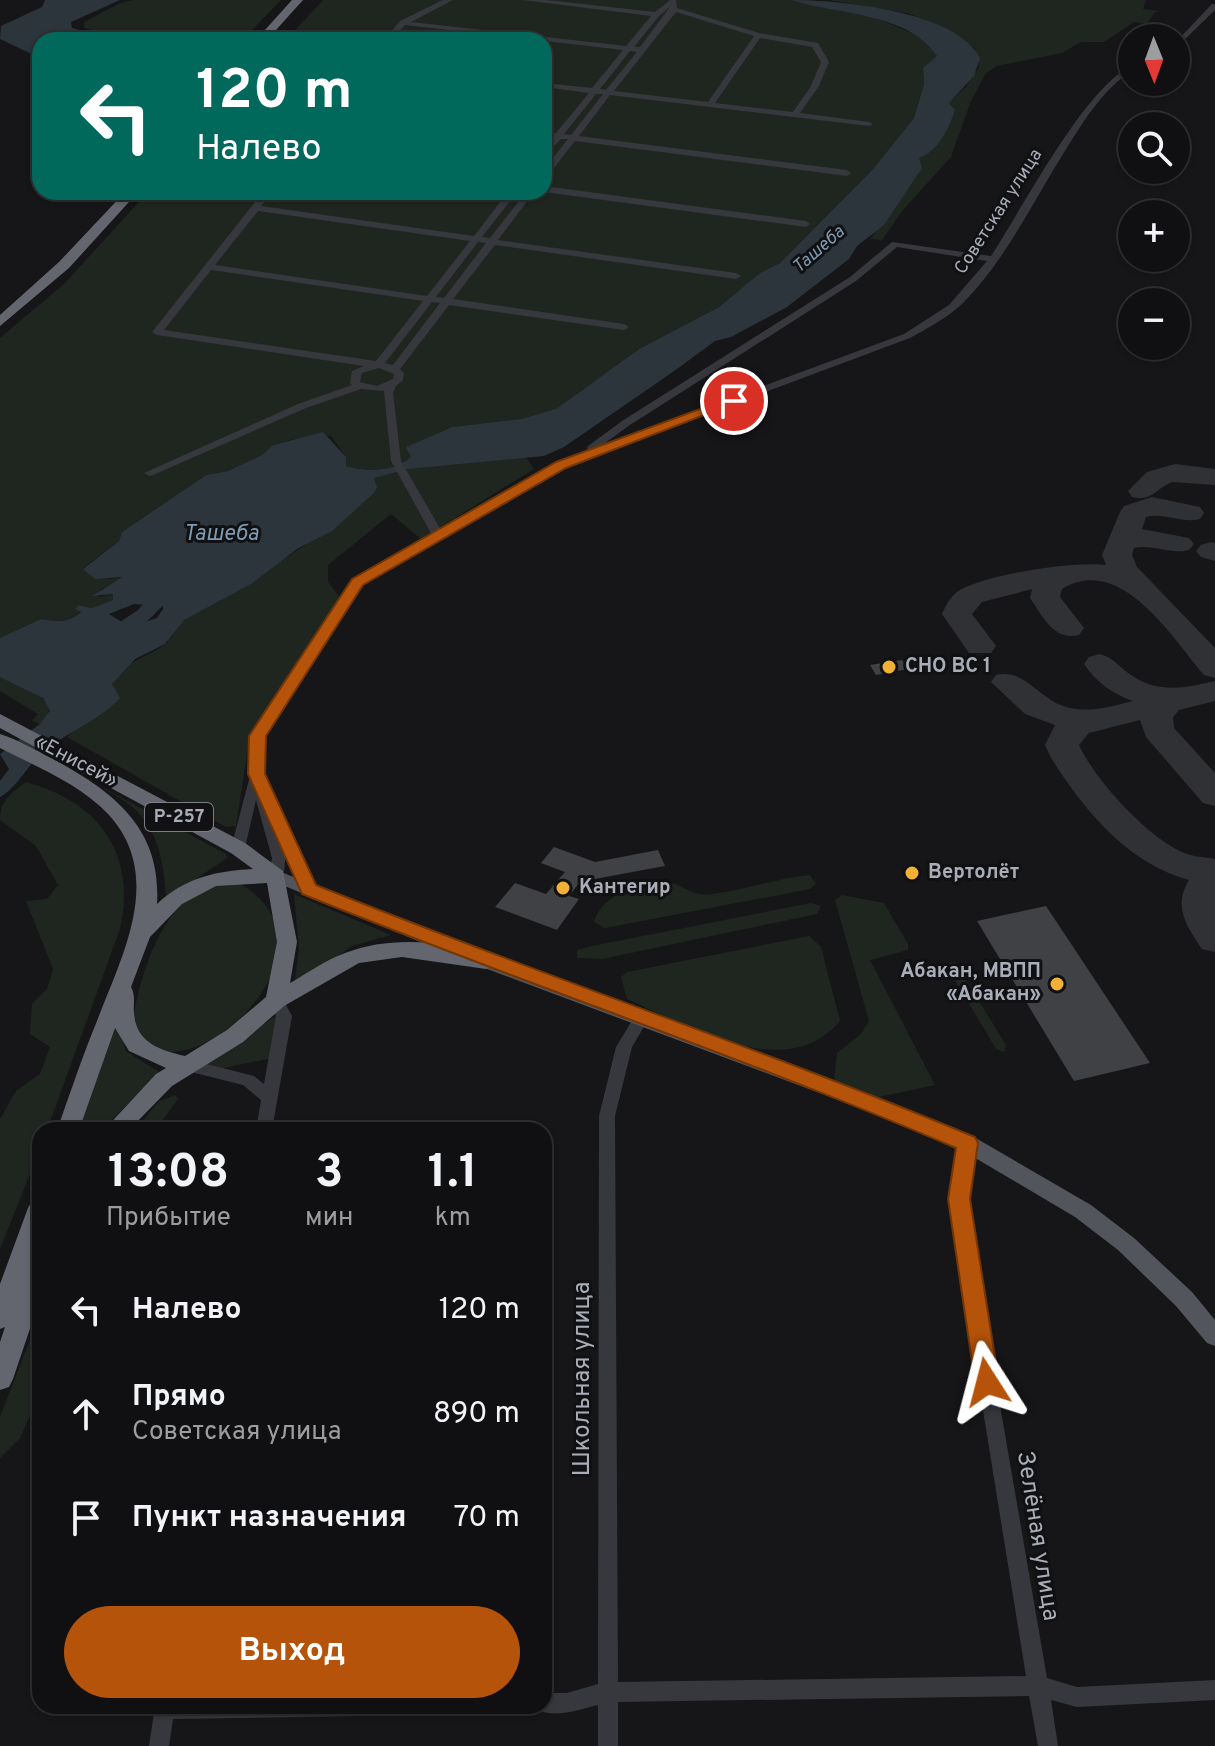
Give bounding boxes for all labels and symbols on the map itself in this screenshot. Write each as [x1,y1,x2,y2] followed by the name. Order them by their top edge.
[1118,24,1190,96] north arrow
[950,145,1048,279] street label: Советская улица
[788,221,850,279] water label: Ташеба
[700,367,768,435] pin
[183,521,259,548] water label: Ташеба
[905,654,991,680] place label: СНО ВС 1
[880,658,898,676] marker: СНО ВС 1
[30,730,122,794] street label: «Енисей»
[145,803,213,831] road number: Р-257
[928,860,1019,886] place label: Вертолёт
[903,864,921,882] marker: Вертолёт
[579,875,671,901] place label: Кантегир
[554,879,572,897] marker: Кантегир
[900,959,1041,1008] place label: Абакан, МВПП «Абакан»
[1048,975,1066,993] marker: Абакан, МВПП «Абакан»
[568,1282,598,1476] street label: Школьная улица
[945,1340,1029,1424] position arrow
[1009,1449,1065,1623] street label: Зелёная улица

